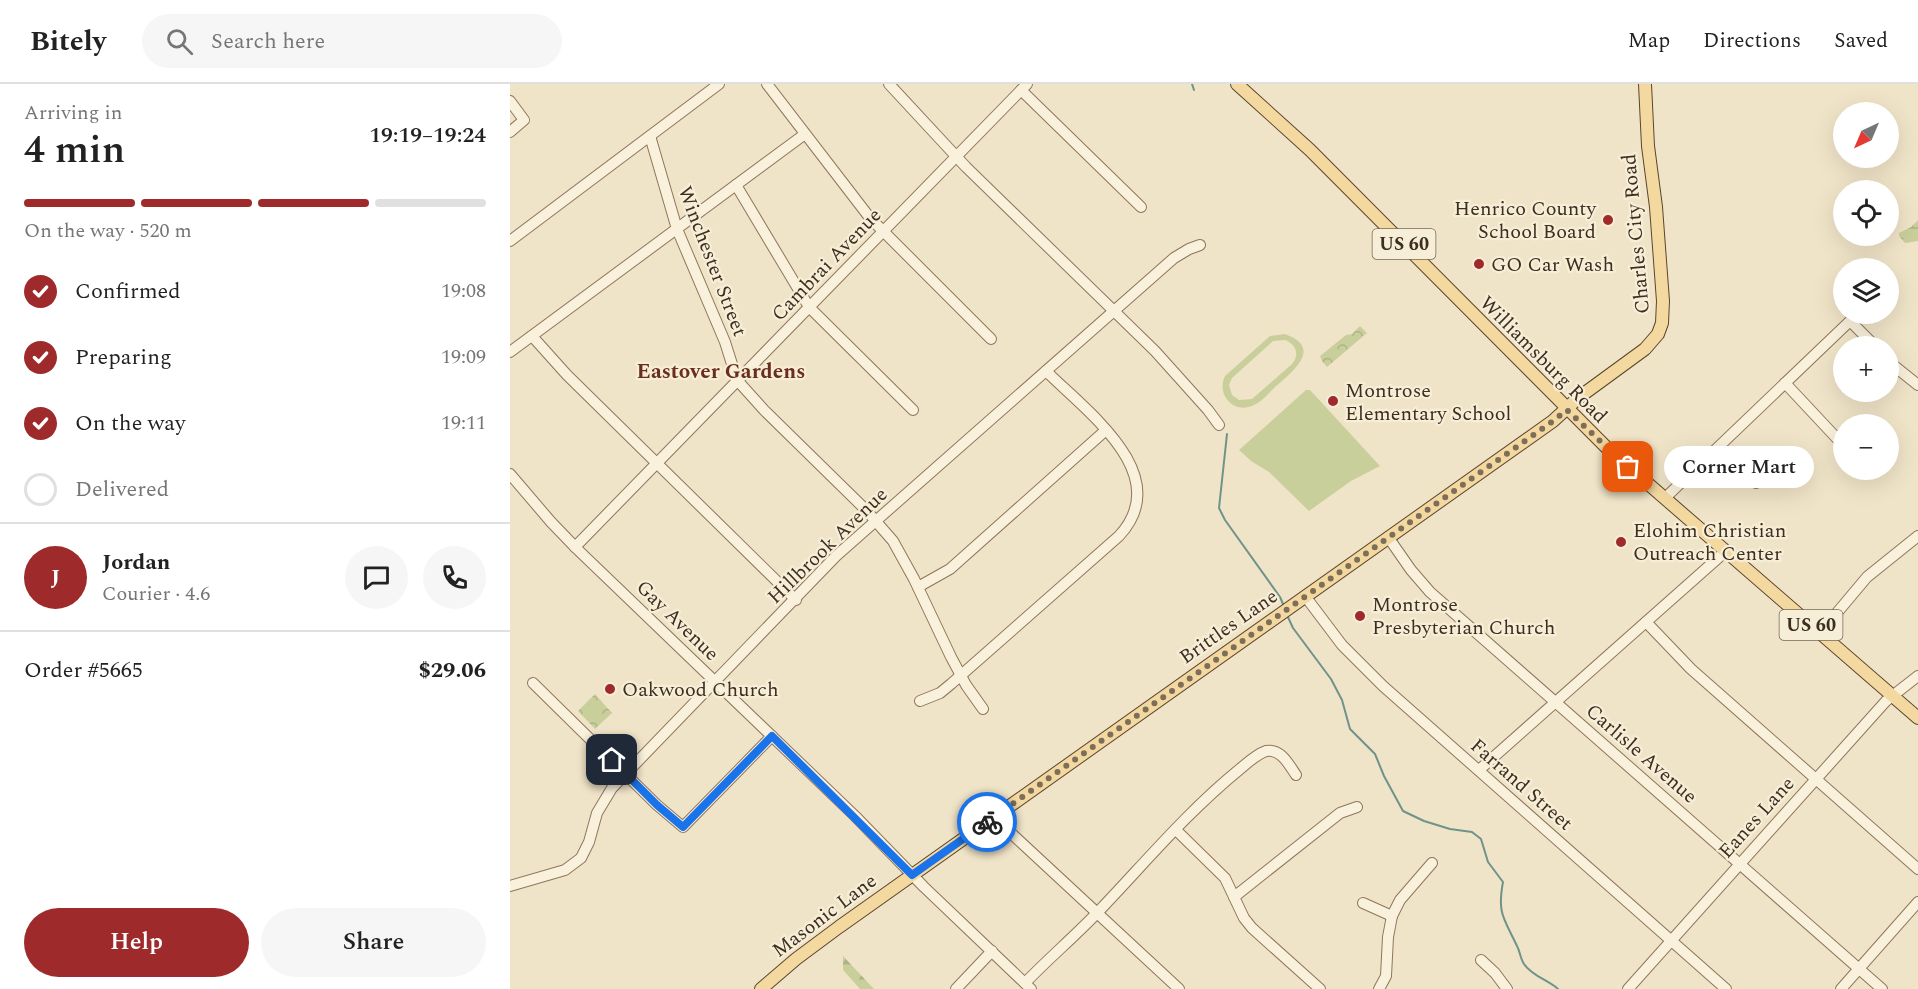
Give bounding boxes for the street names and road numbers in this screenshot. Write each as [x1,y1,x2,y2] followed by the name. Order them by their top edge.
[1614,153,1658,315] street label: Charles City Road
[670,182,755,341] street label: Winchester Street
[765,201,889,328] street label: Cambrai Avenue
[1372,229,1436,259] road number: US 60
[1472,289,1614,431] street label: Williamsburg Road
[761,480,895,611] street label: Hillbrook Avenue
[629,573,726,668] street label: Gay Avenue
[1173,582,1284,672] street label: Brittles Lane
[1780,610,1842,640] road number: US 60
[1579,697,1704,811] street label: Carlisle Avenue
[1463,732,1579,838] street label: Farrand Street
[1712,770,1802,865] street label: Eanes Lane
[766,866,883,965] street label: Masonic Lane

